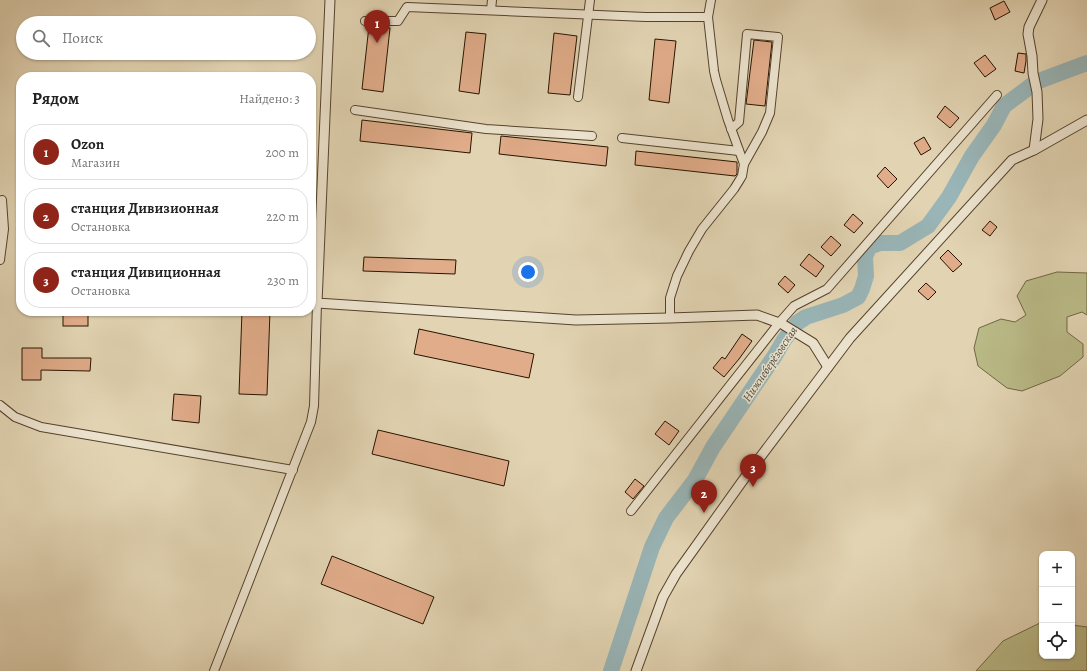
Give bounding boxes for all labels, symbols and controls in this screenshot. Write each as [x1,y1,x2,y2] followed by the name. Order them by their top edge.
[364,10,390,43] pin: 1
[16,16,316,60] search box
[30,27,52,49] icon: search
[62,28,103,48] text: Поиск
[32,87,79,110] text: Рядом
[239,90,300,107] text: Найдено: 3
[71,134,104,154] text: Ozon
[44,144,48,161] text: 1
[266,144,299,161] text: 200 m
[71,154,120,171] text: Магазин
[71,198,219,218] text: станция Дивизионная
[43,208,49,225] text: 2
[266,208,299,225] text: 220 m
[71,218,130,235] text: Остановка
[71,262,221,282] text: станция Дивиционная
[518,262,538,282] your location
[43,272,49,289] text: 3
[267,272,299,289] text: 230 m
[71,282,130,299] text: Остановка
[739,323,801,405] water label: Нижнеберёзовская
[740,454,766,487] pin: 3
[691,480,717,513] pin: 2
[1039,551,1075,659] map controls
[1039,551,1075,587] button: +
[1039,587,1075,623] button: −
[1039,623,1075,659] button: locate

